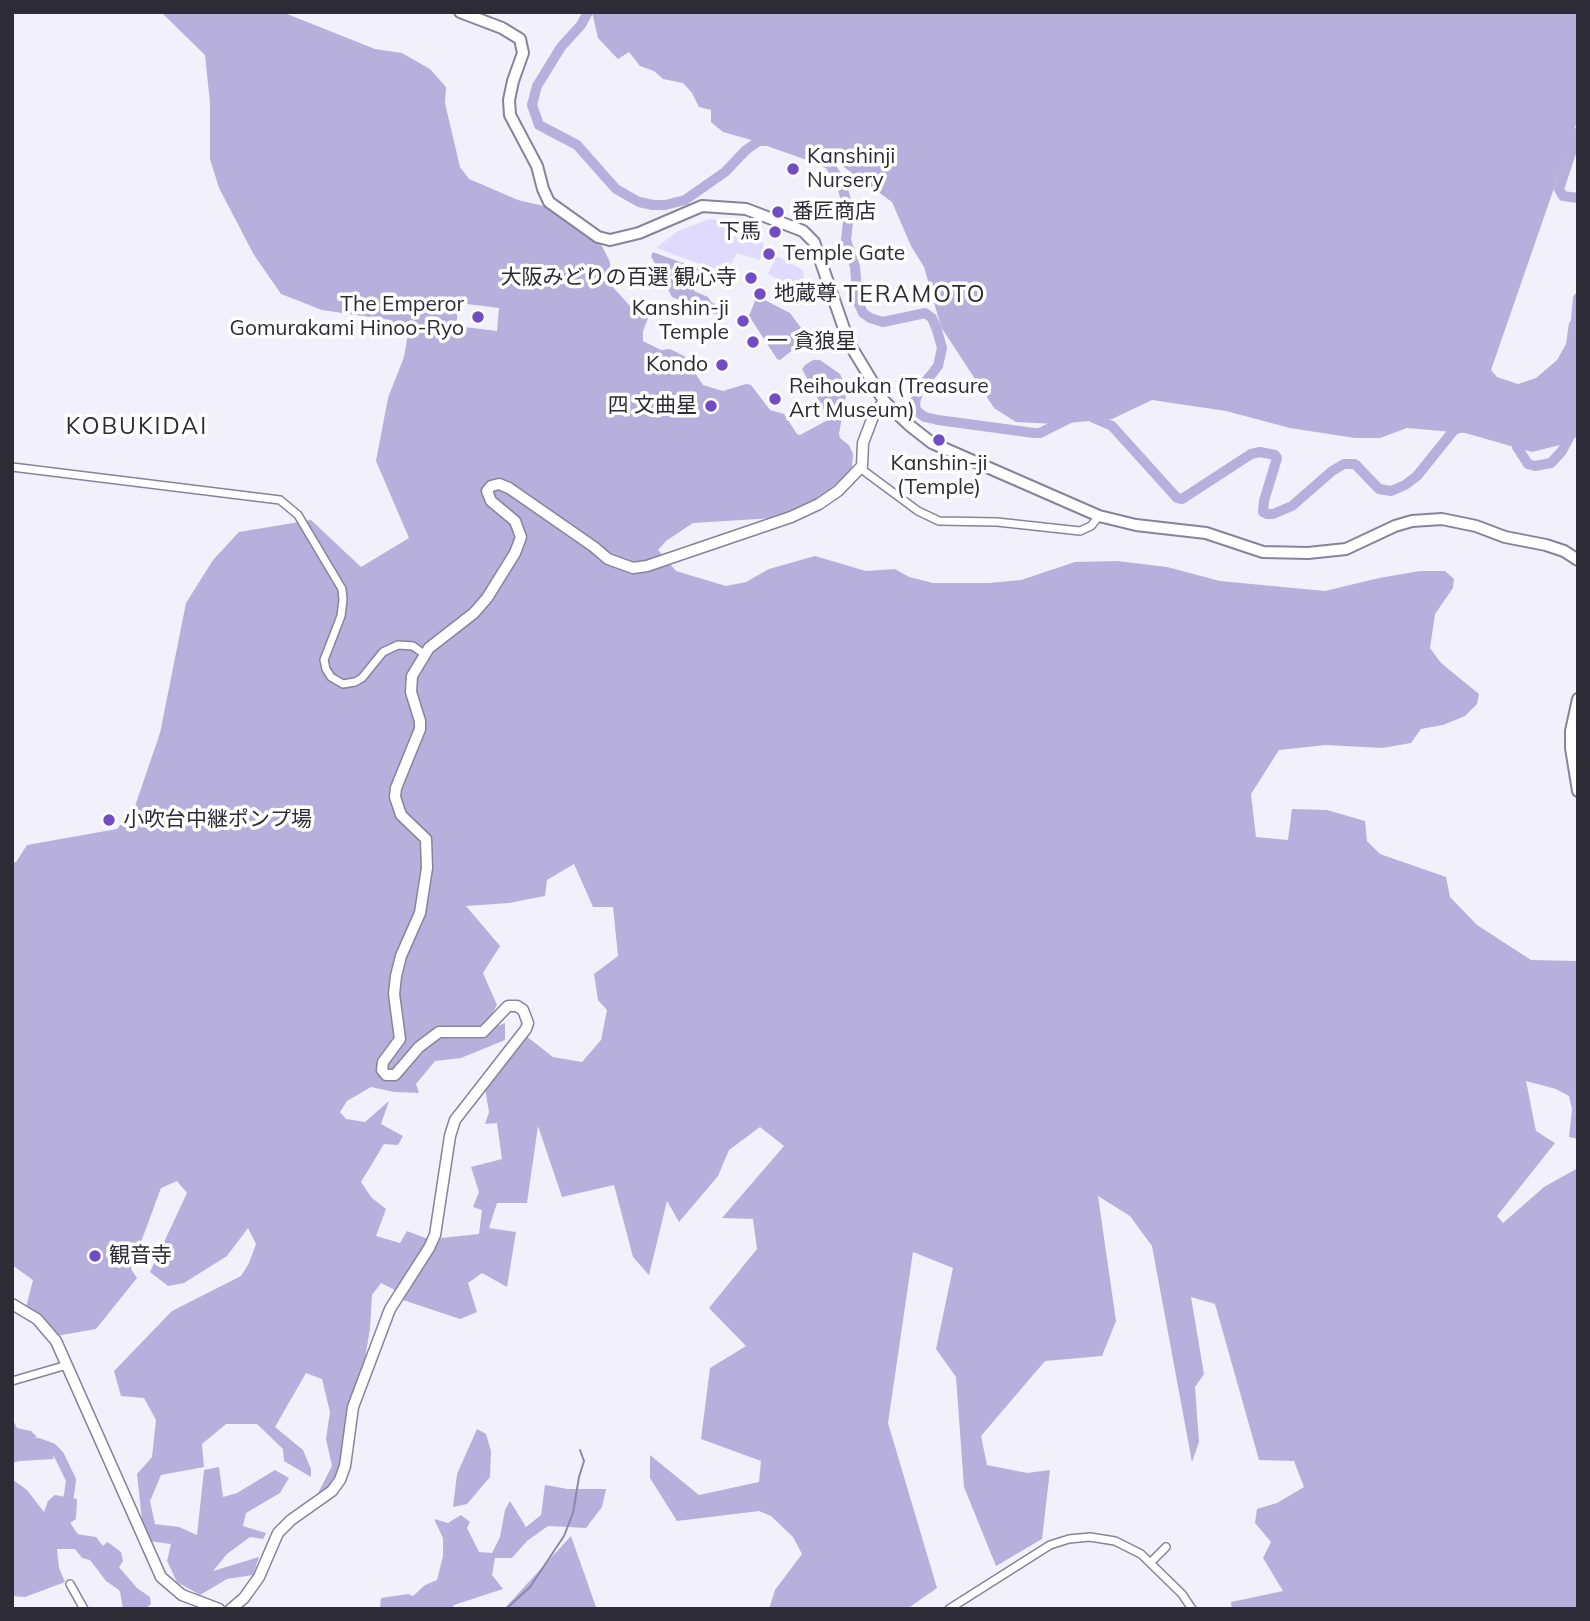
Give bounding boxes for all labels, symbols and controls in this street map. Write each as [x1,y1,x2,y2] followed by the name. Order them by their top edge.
[807,144,895,194] place label: Kanshinji Nursery
[785,161,801,177] marker: Kanshinji Nursery
[792,199,876,225] place label: 番匠商店
[770,204,786,220] marker: 番匠商店
[719,219,761,245] place label: 下馬
[767,224,783,240] marker: 下馬
[783,241,905,267] place label: Temple Gate
[761,246,777,262] marker: Temple Gate
[501,265,737,291] place label: 大阪みどりの百選 観心寺
[743,270,759,286] marker: 大阪みどりの百選 観心寺
[774,281,837,307] place label: 地蔵尊
[844,281,986,309] district label: TERAMOTO
[752,286,768,302] marker: 地蔵尊
[230,292,464,342] place label: The Emperor Gomurakami Hinoo-Ryo
[632,296,729,346] place label: Kanshin-ji Temple
[470,309,486,325] marker: The Emperor Gomurakami Hinoo-Ryo
[735,313,751,329] marker: Kanshin-ji Temple
[767,329,856,355] place label: 一 貪狼星
[745,334,761,350] marker: 一 貪狼星
[646,352,708,378] place label: Kondo
[714,357,730,373] marker: Kondo
[789,374,989,424] place label: Reihoukan (Treasure Art Museum)
[767,391,783,407] marker: Reihoukan (Treasure Art Museum)
[608,393,697,419] place label: 四 文曲星
[703,398,719,414] marker: 四 文曲星
[67,413,207,441] district label: KOBUKIDAI
[931,432,947,448] marker: Kanshin-ji (Temple)
[890,451,988,501] place label: Kanshin-ji (Temple)
[123,807,312,833] place label: 小吹台中継ポンプ場
[101,812,117,828] marker: 小吹台中継ポンプ場
[109,1243,172,1269] place label: 観音寺
[87,1248,103,1264] marker: 観音寺

